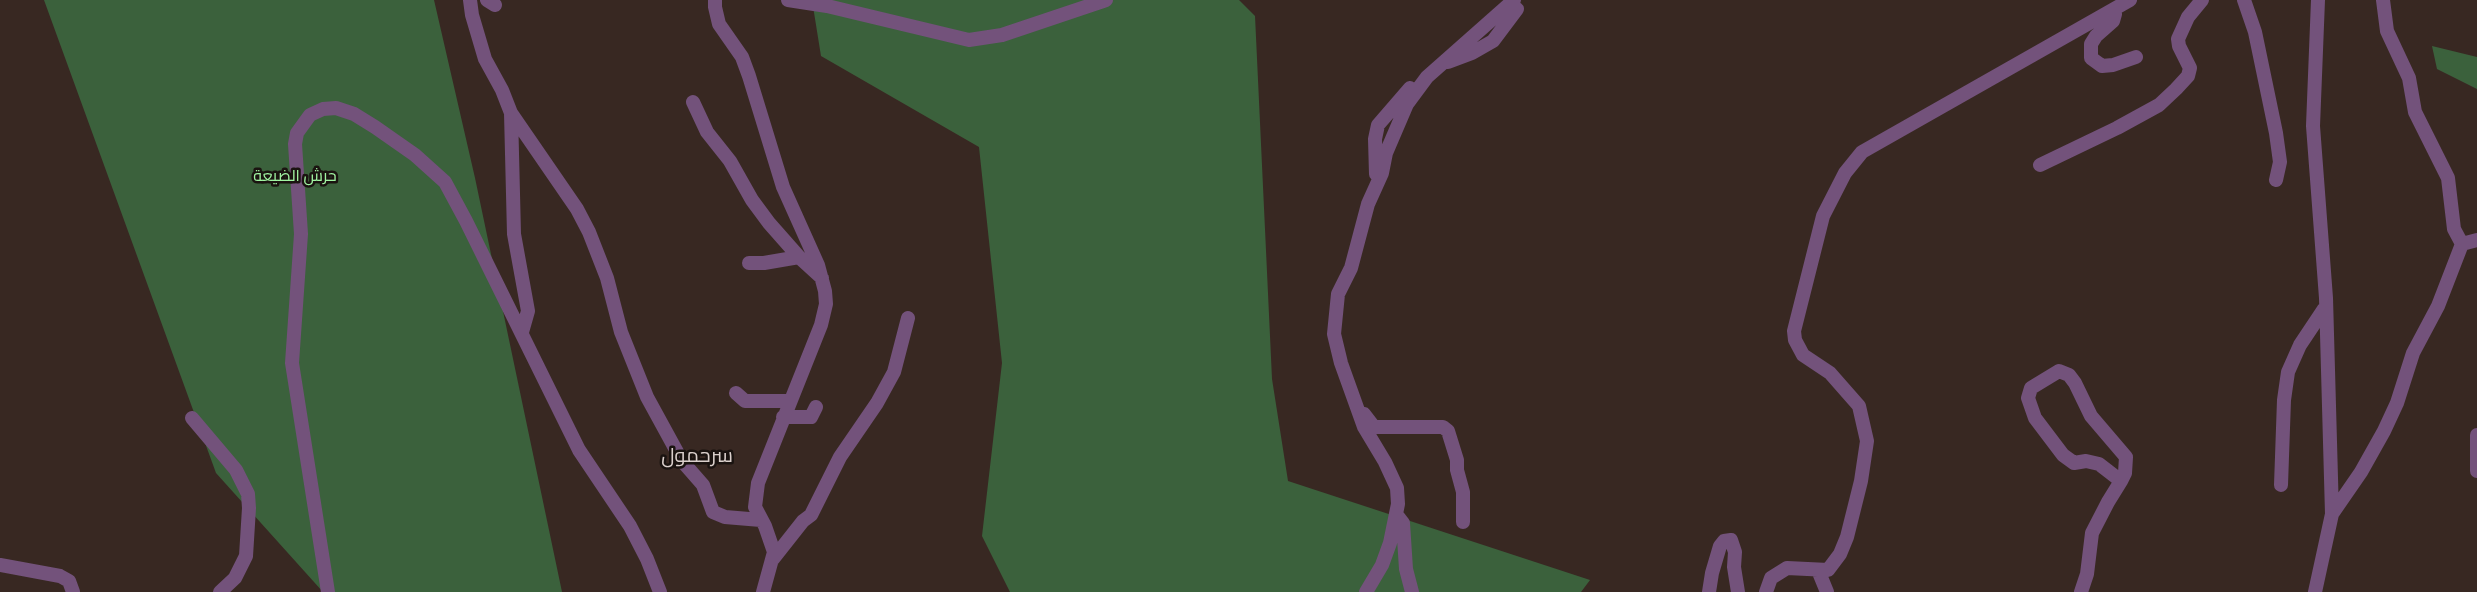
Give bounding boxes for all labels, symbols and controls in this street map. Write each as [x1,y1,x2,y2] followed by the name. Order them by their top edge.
[253,167,337,187] park label: حرش الضيعة
[661,444,733,468] district label: سرحمول

